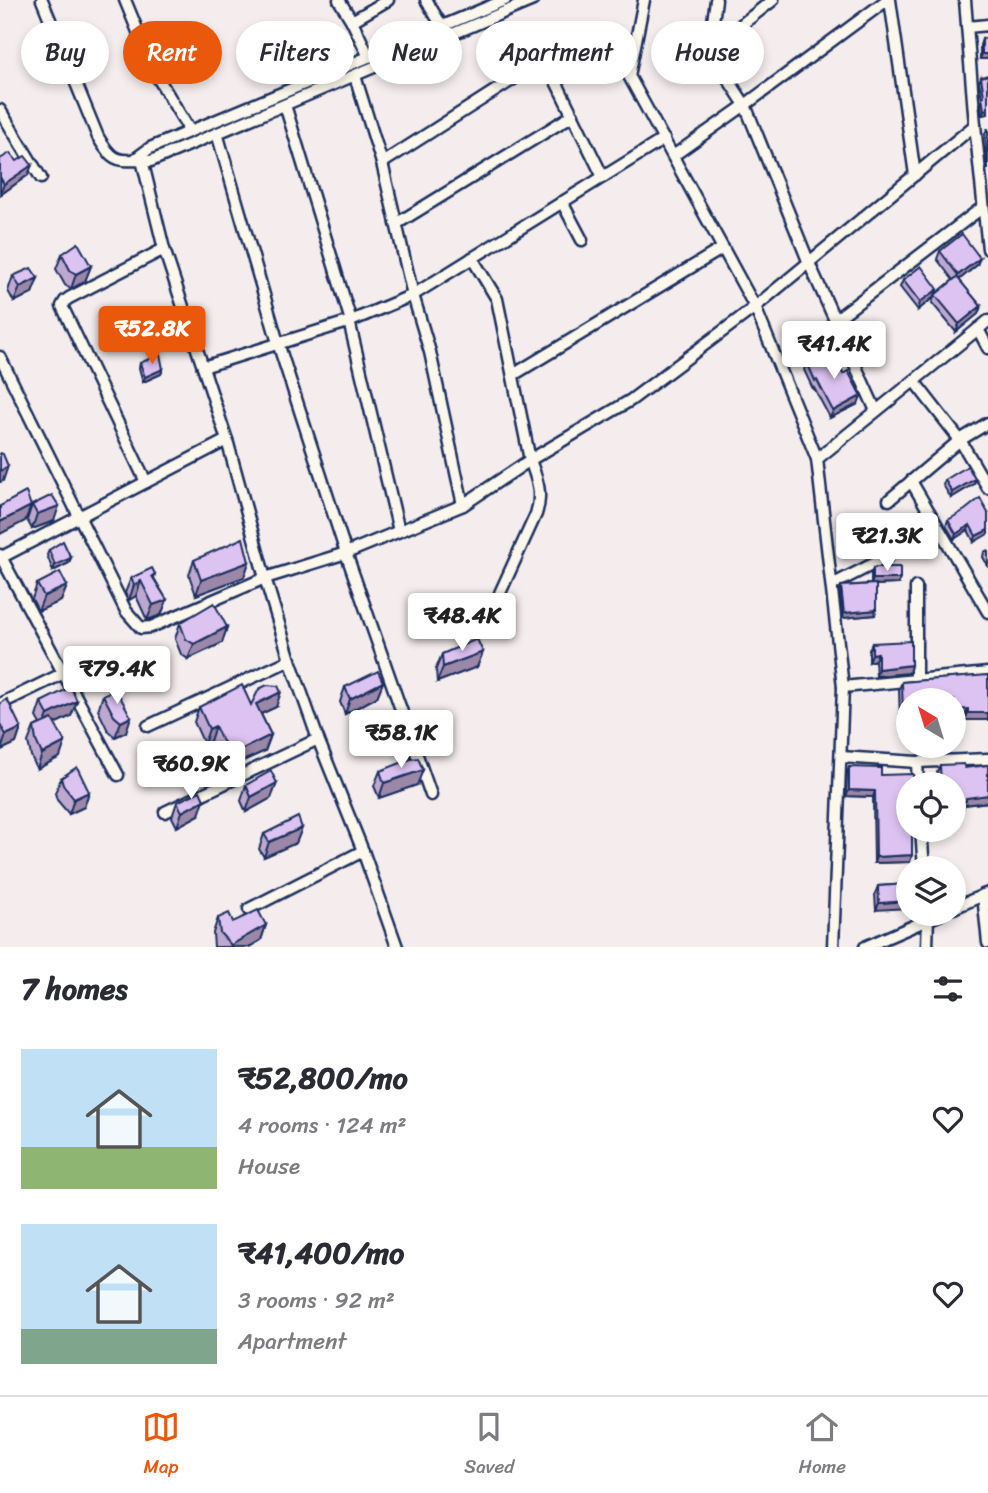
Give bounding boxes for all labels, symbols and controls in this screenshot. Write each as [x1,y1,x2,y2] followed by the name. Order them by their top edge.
[21,21,109,84] chip: Buy
[123,21,222,84] chip: Rent
[236,21,354,84] chip: Filters
[368,21,462,84] chip: New
[476,21,637,84] chip: Apartment
[651,21,764,84] chip: House
[95,306,209,366] pin: ₹52.8K
[114,308,190,349] text: ₹52.8K
[777,322,891,381] pin: ₹41.4K
[798,323,870,364] text: ₹41.4K
[830,514,944,573] pin: ₹21.3K
[852,515,922,556] text: ₹21.3K
[405,594,519,653] pin: ₹48.4K
[424,595,500,636] text: ₹48.4K
[60,646,174,706] pin: ₹79.4K
[79,648,155,689] text: ₹79.4K
[896,688,966,758] north arrow
[896,688,966,926] map controls
[344,710,458,770] pin: ₹58.1K
[365,712,437,753] text: ₹58.1K
[134,742,248,801] pin: ₹60.9K
[153,743,229,784] text: ₹60.9K
[896,772,966,842] button: locate
[896,856,966,926] button: layers
[21,962,128,1016] text: 7 homes
[929,970,967,1008] icon: filters
[238,1051,408,1105] text: ₹52,800/mo
[77,1077,161,1161] icon: home
[929,1100,967,1138] icon: heart
[238,1105,407,1146] text: 4 rooms · 124 m²
[238,1146,300,1187] text: House
[238,1226,404,1280] text: ₹41,400/mo
[77,1252,161,1336] icon: home
[929,1275,967,1313] icon: heart
[238,1280,395,1321] text: 3 rooms · 92 m²
[238,1321,347,1362] text: Apartment
[142,1408,180,1483] tab: Map
[464,1408,514,1483] tab: Saved
[798,1408,846,1483] tab: Home

